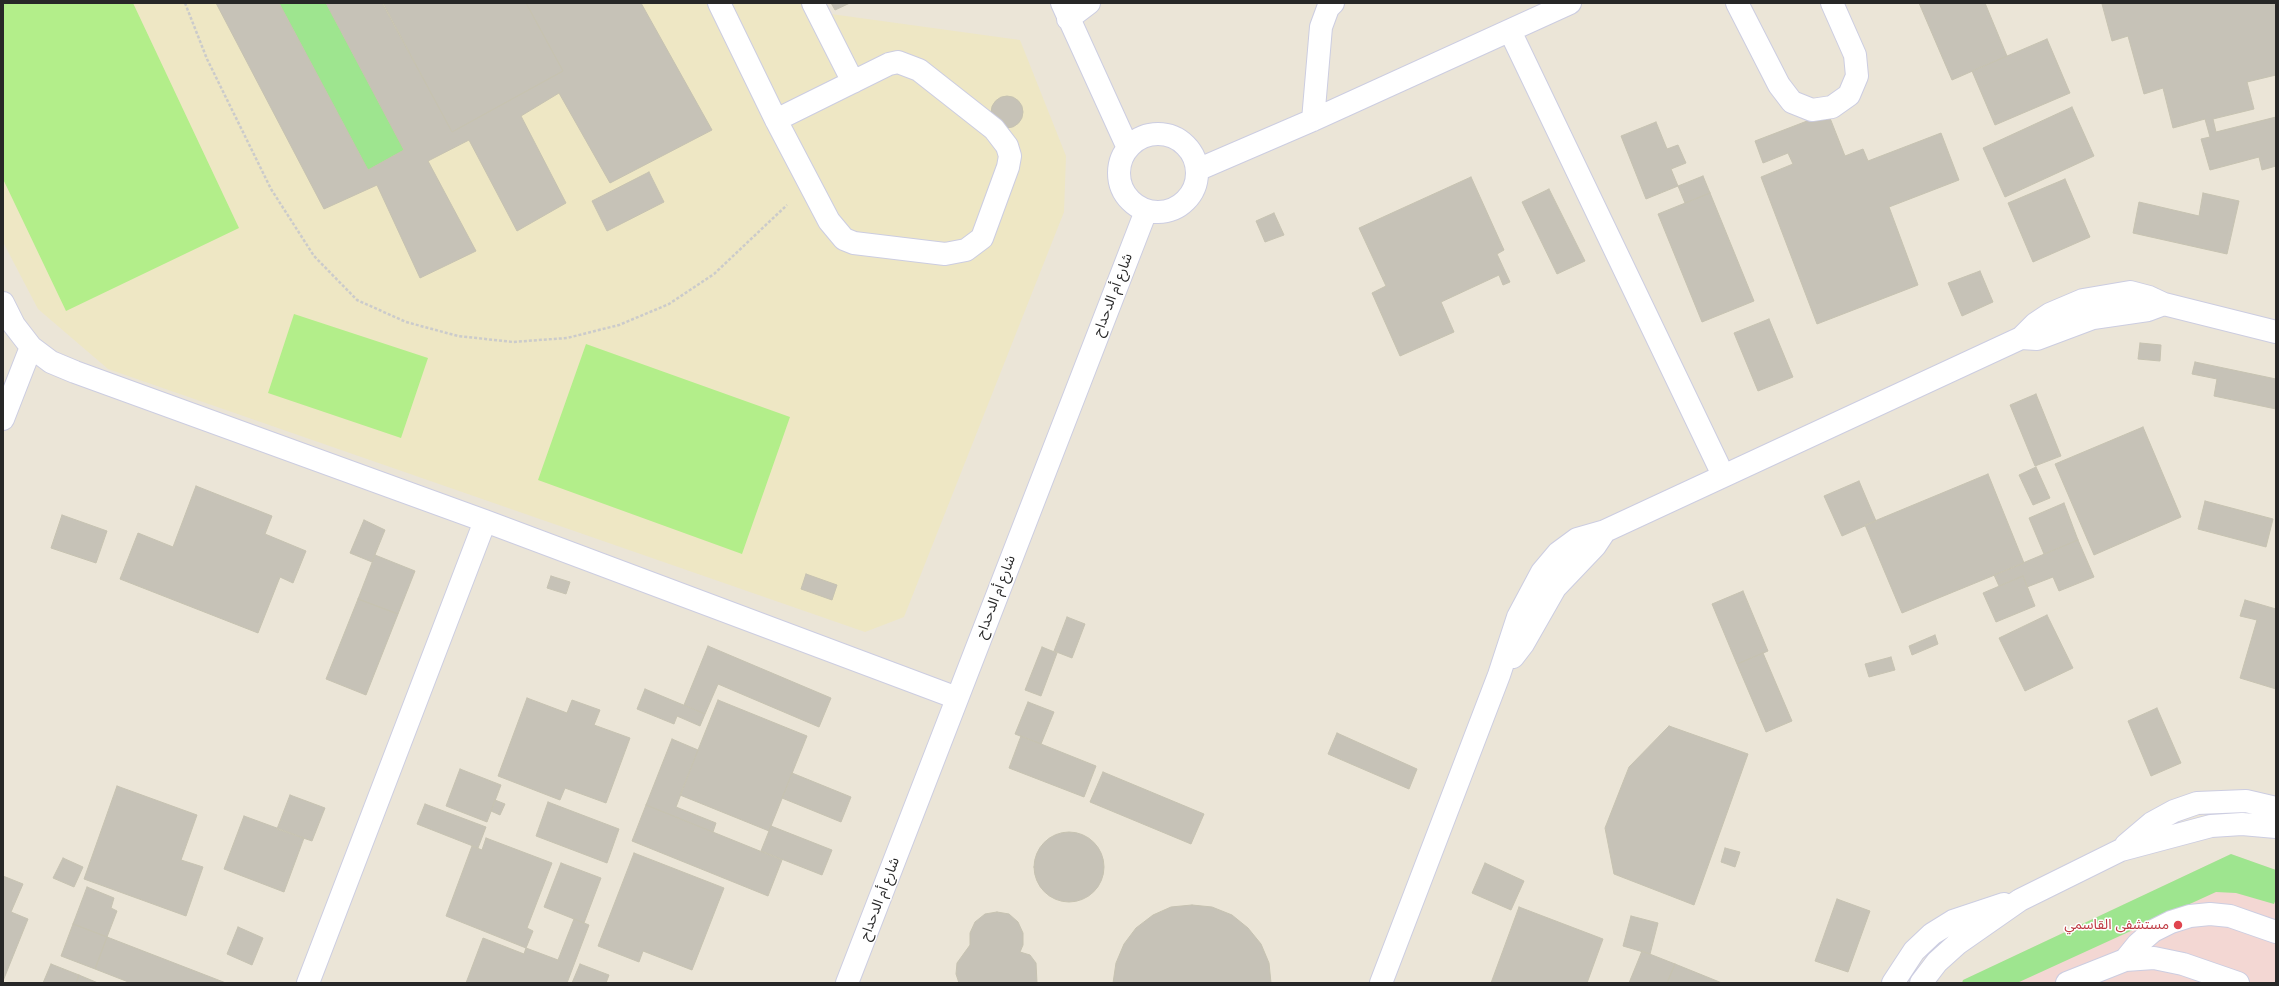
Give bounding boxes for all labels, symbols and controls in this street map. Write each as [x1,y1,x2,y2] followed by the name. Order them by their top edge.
[1089,251,1137,339] street label: شارع أم الدحداح
[972,553,1020,641] street label: شارع أم الدحداح
[856,855,904,943] street label: شارع أم الدحداح
[2064,917,2169,933] place label: مستشفى القاسمي
[2172,919,2184,931] marker: مستشفى القاسمي

